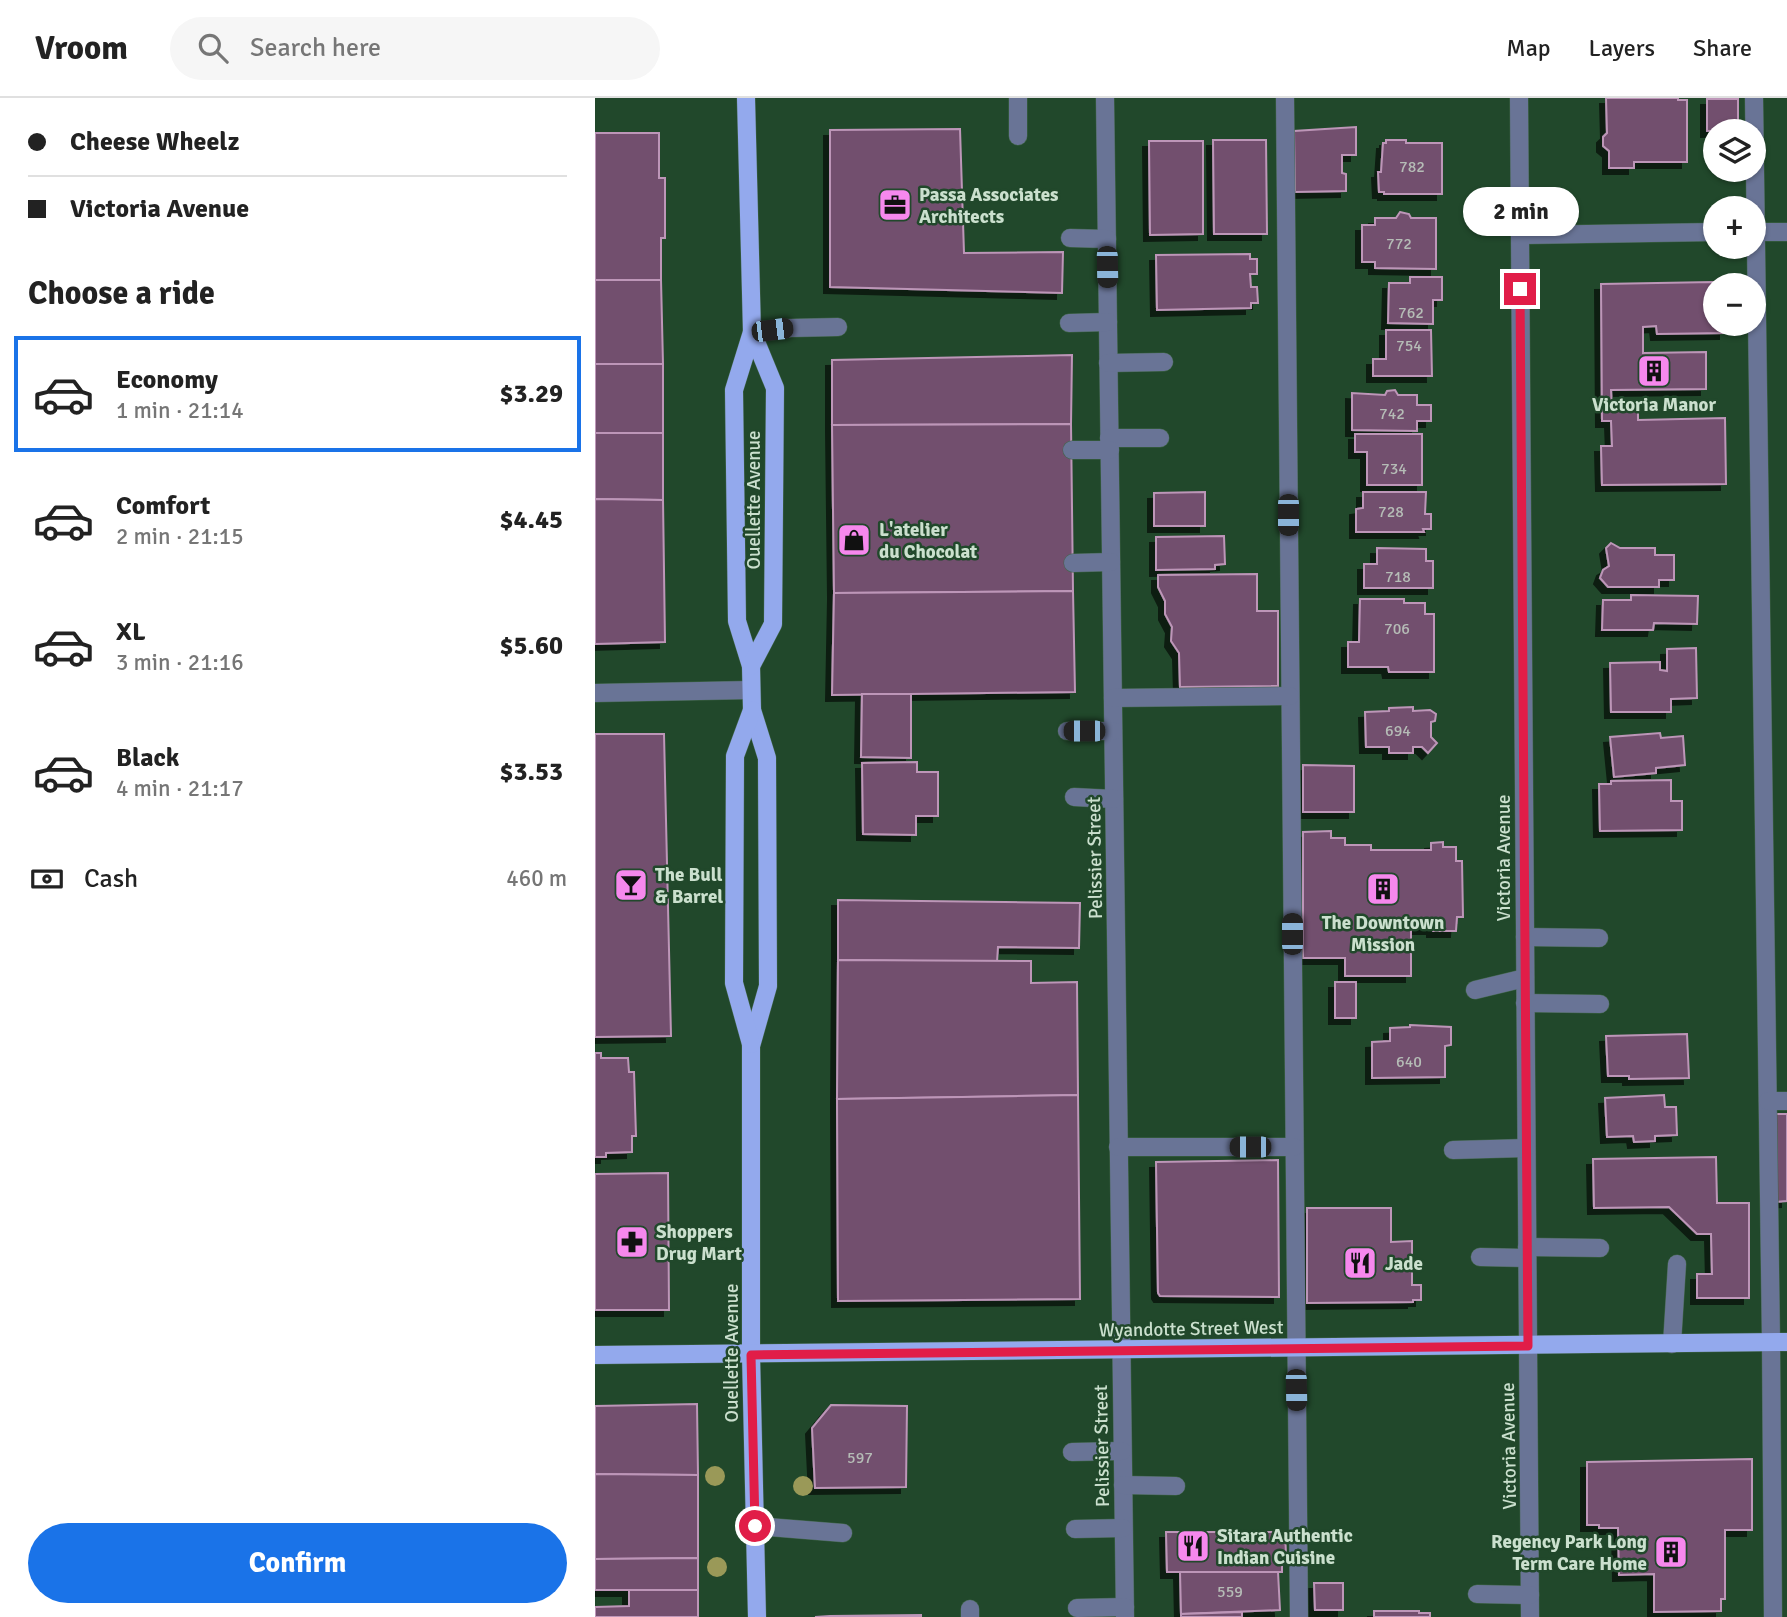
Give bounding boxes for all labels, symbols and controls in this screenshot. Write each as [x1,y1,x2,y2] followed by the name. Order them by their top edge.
[170,17,660,80] search box
[35,28,128,69] text: Vroom
[194,29,232,67] icon: search
[250,32,381,64] text: Search here
[1506,33,1551,63] text: Map
[1589,33,1655,63] text: Layers
[1693,33,1752,63] text: Share
[1703,119,1766,336] map controls
[1703,119,1766,182] button: layers
[70,126,240,158] text: Cheese Wheelz
[1399,157,1425,177] house number: 782
[919,183,1058,229] place label: Passa Associates Architects
[876,186,914,224] office icon: Passa Associates Architects
[1462,188,1578,236] callout: 2 min
[70,193,249,225] text: Victoria Avenue
[1703,196,1766,259] button: +
[1493,197,1549,226] text: 2 min
[1386,234,1412,254] house number: 772
[1097,246,1118,288] car
[1504,273,1536,305] route end
[1703,273,1766,336] button: −
[28,274,215,313] text: Choose a ride
[1398,303,1424,323] house number: 762
[750,317,795,343] car
[1396,336,1422,356] house number: 754
[1635,352,1673,390] building icon: Victoria Manor
[32,363,95,426] icon: car
[116,364,218,396] text: Economy
[499,378,563,410] text: $3.29
[1592,393,1716,417] place label: Victoria Manor
[116,396,244,425] text: 1 min · 21:14
[1379,404,1405,424] house number: 742
[742,431,766,569] street label: Ouellette Avenue
[1381,459,1407,479] house number: 734
[32,489,95,552] icon: car
[116,490,210,522] text: Comfort
[1278,494,1299,536] car
[1378,502,1404,522] house number: 728
[499,504,563,536] text: $4.45
[879,518,977,564] place label: L'atelier du Chocolat
[835,521,873,559] shop icon: L'atelier du Chocolat
[116,522,244,551] text: 2 min · 21:15
[1385,567,1411,587] house number: 718
[32,615,95,678] icon: car
[116,616,146,648] text: XL
[1384,619,1410,639] house number: 706
[499,630,563,662] text: $5.60
[116,648,244,677] text: 3 min · 21:16
[1064,721,1106,742] car
[1385,721,1411,741] house number: 694
[32,741,95,804] icon: car
[116,742,179,774] text: Black
[499,756,563,788] text: $3.53
[116,774,244,803] text: 4 min · 21:17
[1492,794,1516,922] street label: Victoria Avenue
[1082,796,1108,919] street label: Pelissier Street
[28,860,66,898] icon: cash
[84,863,138,895] text: Cash
[655,863,723,909] place label: The Bull & Barrel
[506,864,567,893] text: 460 m
[612,866,650,904] bar icon: The Bull & Barrel
[1364,870,1402,908] building icon: The Downtown Mission
[1322,911,1444,957] place label: The Downtown Mission
[1282,913,1303,955] car
[1396,1052,1422,1072] house number: 640
[1230,1137,1272,1158] car
[656,1220,742,1266] place label: Shoppers Drug Mart
[613,1223,651,1261] pharmacy icon: Shoppers Drug Mart
[1341,1244,1379,1282] restaurant icon: Jade
[1385,1252,1423,1276] place label: Jade
[720,1284,744,1422] street label: Ouellette Avenue
[1098,1315,1284,1343] street label: Wyandotte Street West
[1286,1369,1307,1411] car
[1496,1382,1522,1510] street label: Victoria Avenue
[1089,1384,1115,1507] street label: Pelissier Street
[847,1448,873,1468] house number: 597
[739,1510,771,1542] route start
[28,1523,567,1603] button: Confirm
[1217,1524,1353,1570] place label: Sitara Authentic Indian Cuisine
[1174,1527,1212,1565] restaurant icon: Sitara Authentic Indian Cuisine
[1491,1530,1647,1576] place label: Regency Park Long Term Care Home
[1652,1533,1690,1571] building icon: Regency Park Long Term Care Home
[1217,1582,1243,1602] house number: 559

